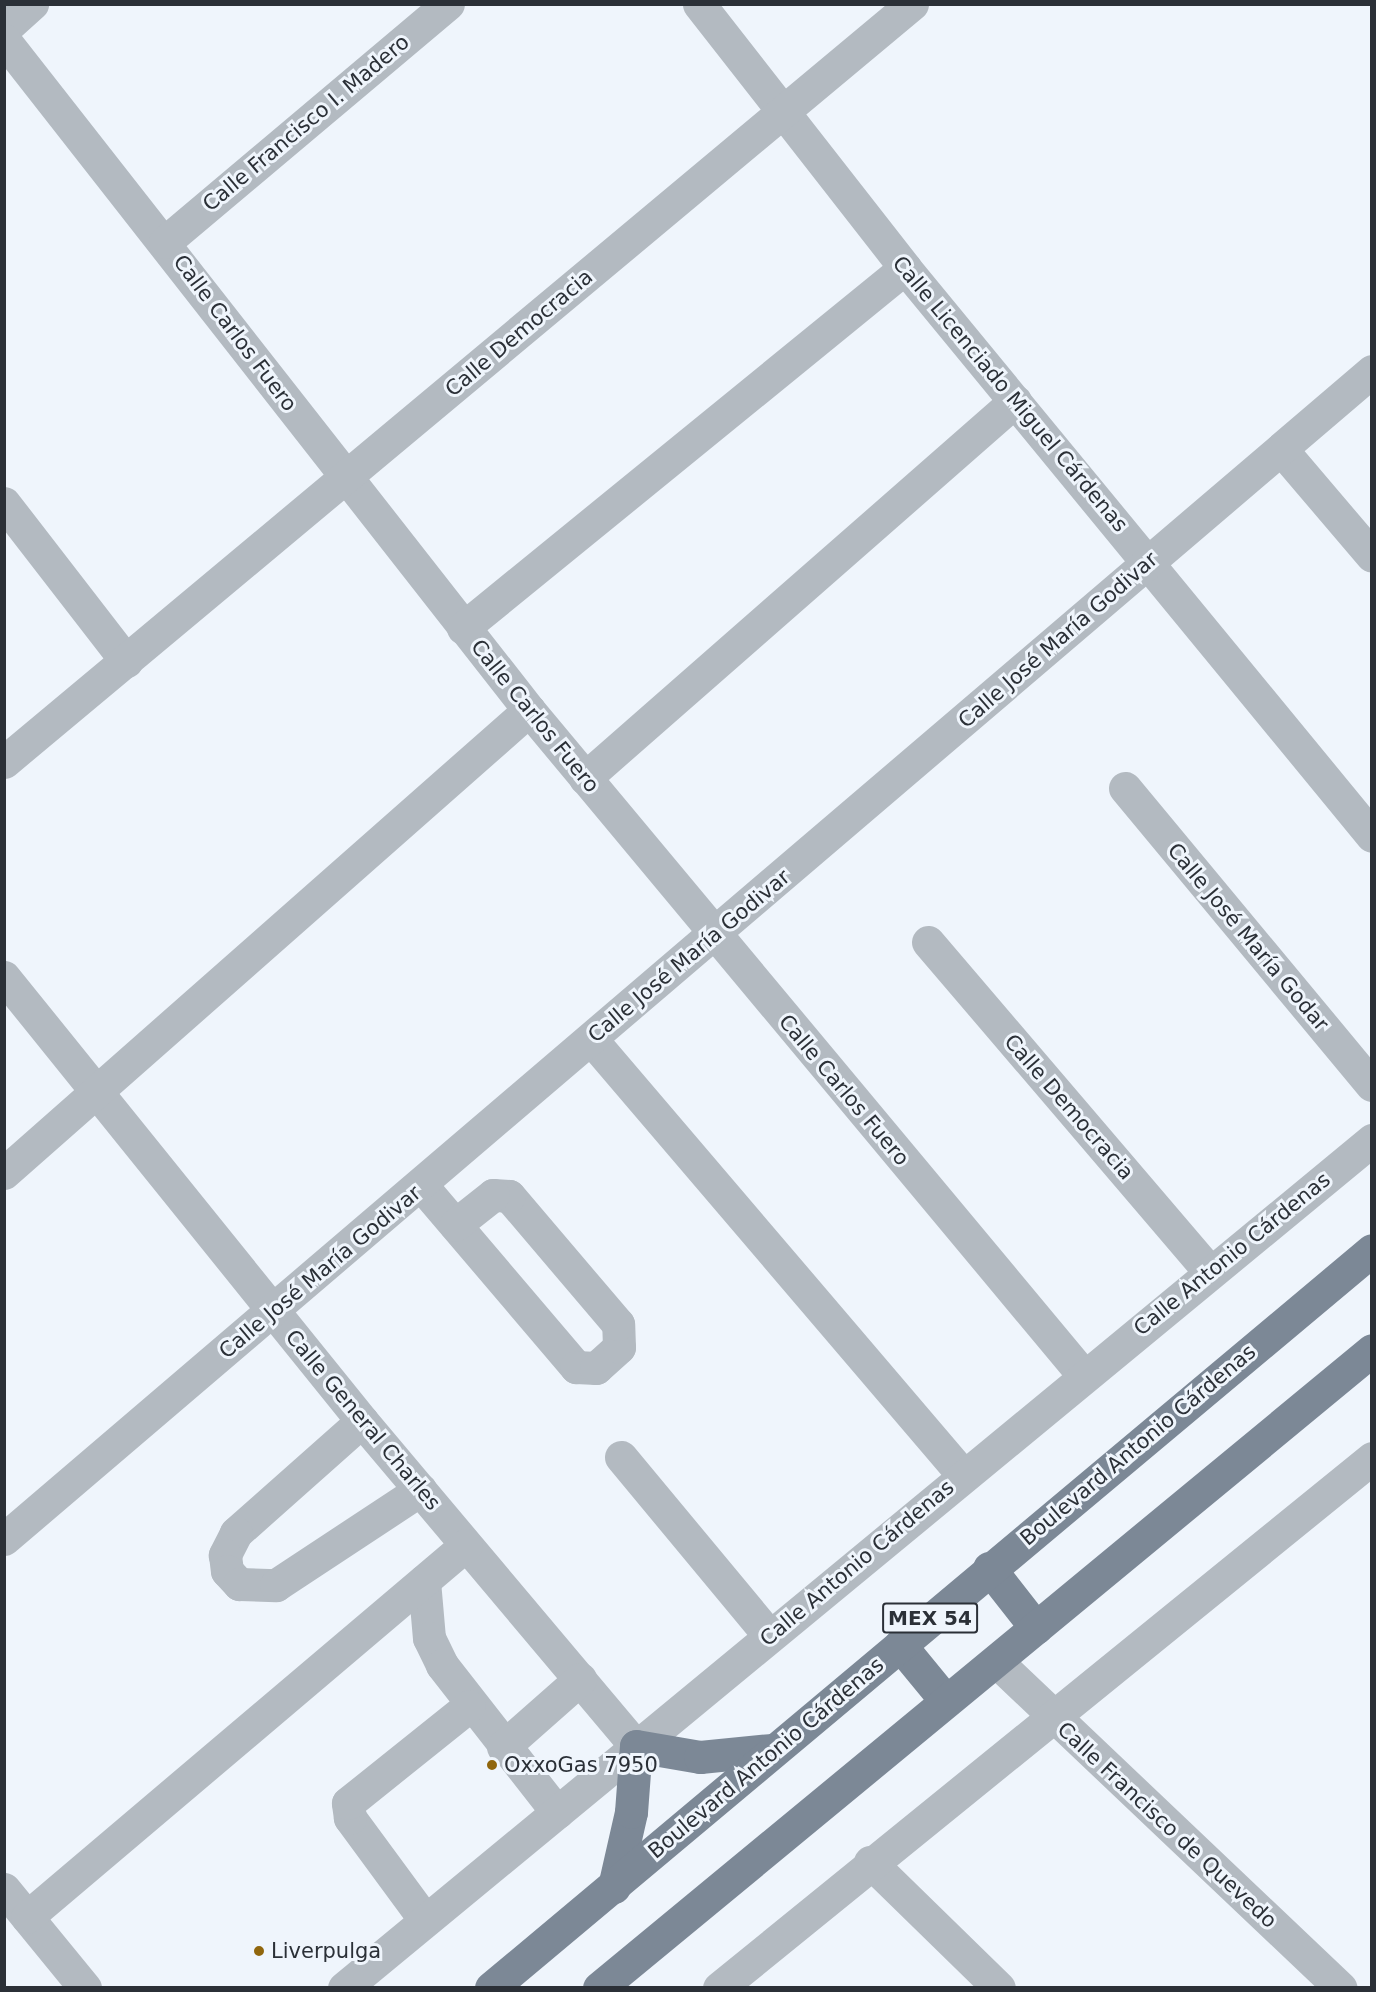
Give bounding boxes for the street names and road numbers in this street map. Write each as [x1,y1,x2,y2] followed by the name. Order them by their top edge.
[198,29,414,217] street label: Calle Francisco I. Madero
[168,250,302,416] street label: Calle Carlos Fuero
[887,251,1133,537] street label: Calle Licenciado Miguel Cárdenas
[440,264,598,402] street label: Calle Democracia
[953,547,1163,733] street label: Calle José María Godivar
[466,634,604,798] street label: Calle Carlos Fuero
[1162,838,1334,1036] street label: Calle José María Godar
[583,864,795,1048] street label: Calle José María Godivar
[773,1009,915,1171] street label: Calle Carlos Fuero
[999,1029,1139,1185] street label: Calle Democracia
[1129,1167,1335,1341] street label: Calle Antonio Cárdenas
[214,1180,426,1364] street label: Calle José María Godivar
[280,1325,446,1515] street label: Calle General Charles
[1015,1339,1261,1551] street label: Boulevard Antonio Cárdenas
[755,1474,959,1652] street label: Calle Antonio Cárdenas
[882,1601,978,1635] road number: MEX 54
[643,1652,889,1864] street label: Boulevard Antonio Cárdenas
[1052,1717,1282,1933] street label: Calle Francisco de Quevedo

